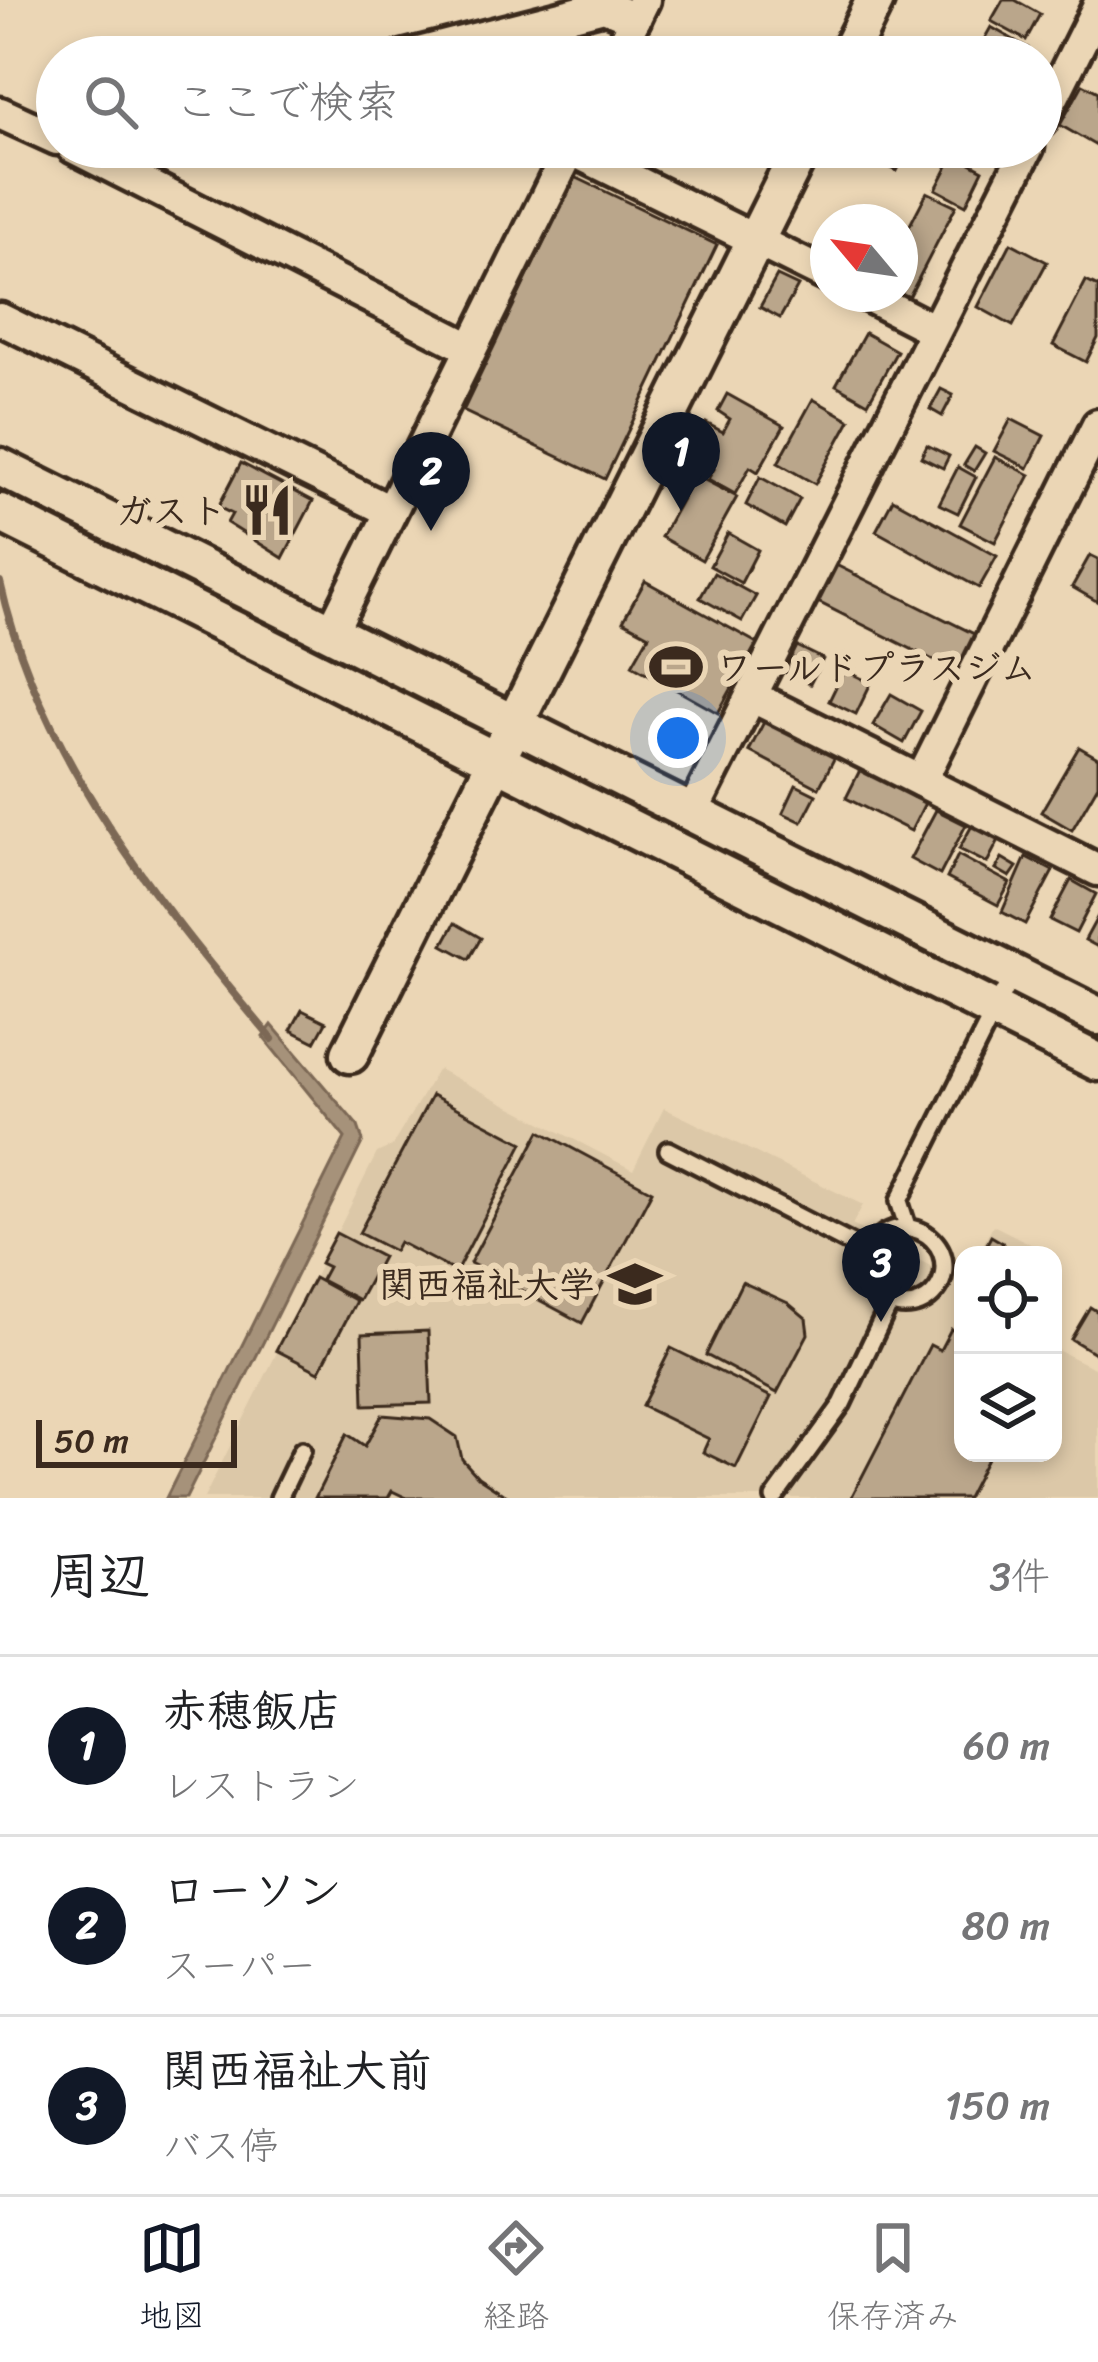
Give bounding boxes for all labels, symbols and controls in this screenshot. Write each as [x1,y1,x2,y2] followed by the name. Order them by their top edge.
[36,36,1062,168] search box
[174,62,399,142] text: ここで検索
[78,69,144,135] icon: search
[810,204,918,312] north arrow
[642,412,720,511] pin: 1
[392,432,470,531] pin: 2
[115,479,227,543] place label: ガスト
[238,481,296,539] restaurant icon: ガスト
[716,636,1036,700] place label: ワールドプラスジム
[647,638,705,696] sports icon: ワールドプラスジム
[648,708,708,768] your location
[842,1223,920,1322] pin: 3
[954,1246,1062,1462] map controls
[954,1246,1062,1354] button: locate
[379,1253,595,1317] place label: 関西福祉大学
[606,1255,664,1313] school or university icon: 関西福祉大学
[954,1354,1062,1462] button: layers
[54,1412,129,1470] text: 50 m
[36,1414,237,1467] scale bar
[48,1531,150,1621] text: 周辺
[990,1542,1050,1611] text: 3件
[162,1671,342,1751] text: 赤穂飯店
[79,1711,95,1780] text: 1
[963,1711,1050,1780] text: 60 m
[162,1751,360,1820] text: レストラン
[162,1851,342,1931] text: ローソン
[76,1891,98,1960] text: 2
[962,1891,1050,1960] text: 80 m
[162,1931,316,2000] text: スーパー
[162,2031,432,2111] text: 関西福祉大前
[76,2071,98,2140] text: 3
[945,2071,1050,2140] text: 150 m
[162,2111,279,2180] text: バス停
[139,2215,205,2345] tab: 地図
[483,2215,549,2345] tab: 経路
[827,2215,959,2345] tab: 保存済み

